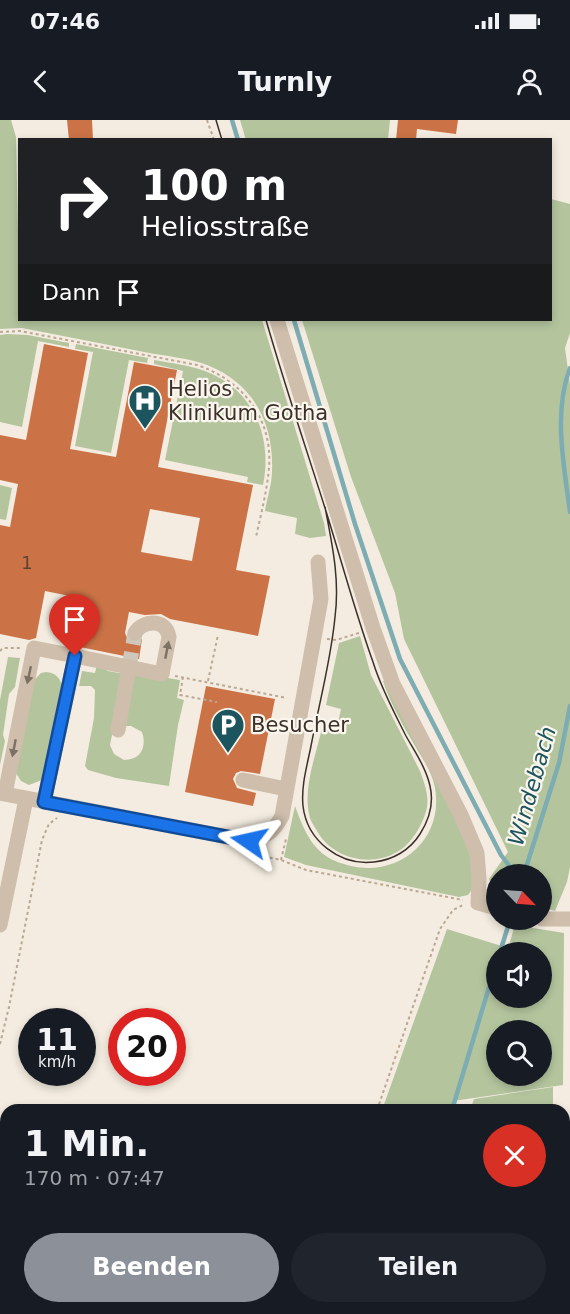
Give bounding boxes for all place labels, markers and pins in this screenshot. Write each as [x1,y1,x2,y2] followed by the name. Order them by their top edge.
[168,377,328,425] place label: Helios Klinikum Gotha
[127,383,163,430] hospital icon: Helios Klinikum Gotha
[49,594,100,656] pin
[210,707,246,754] parking icon: Besucher
[251,713,349,737] place label: Besucher

